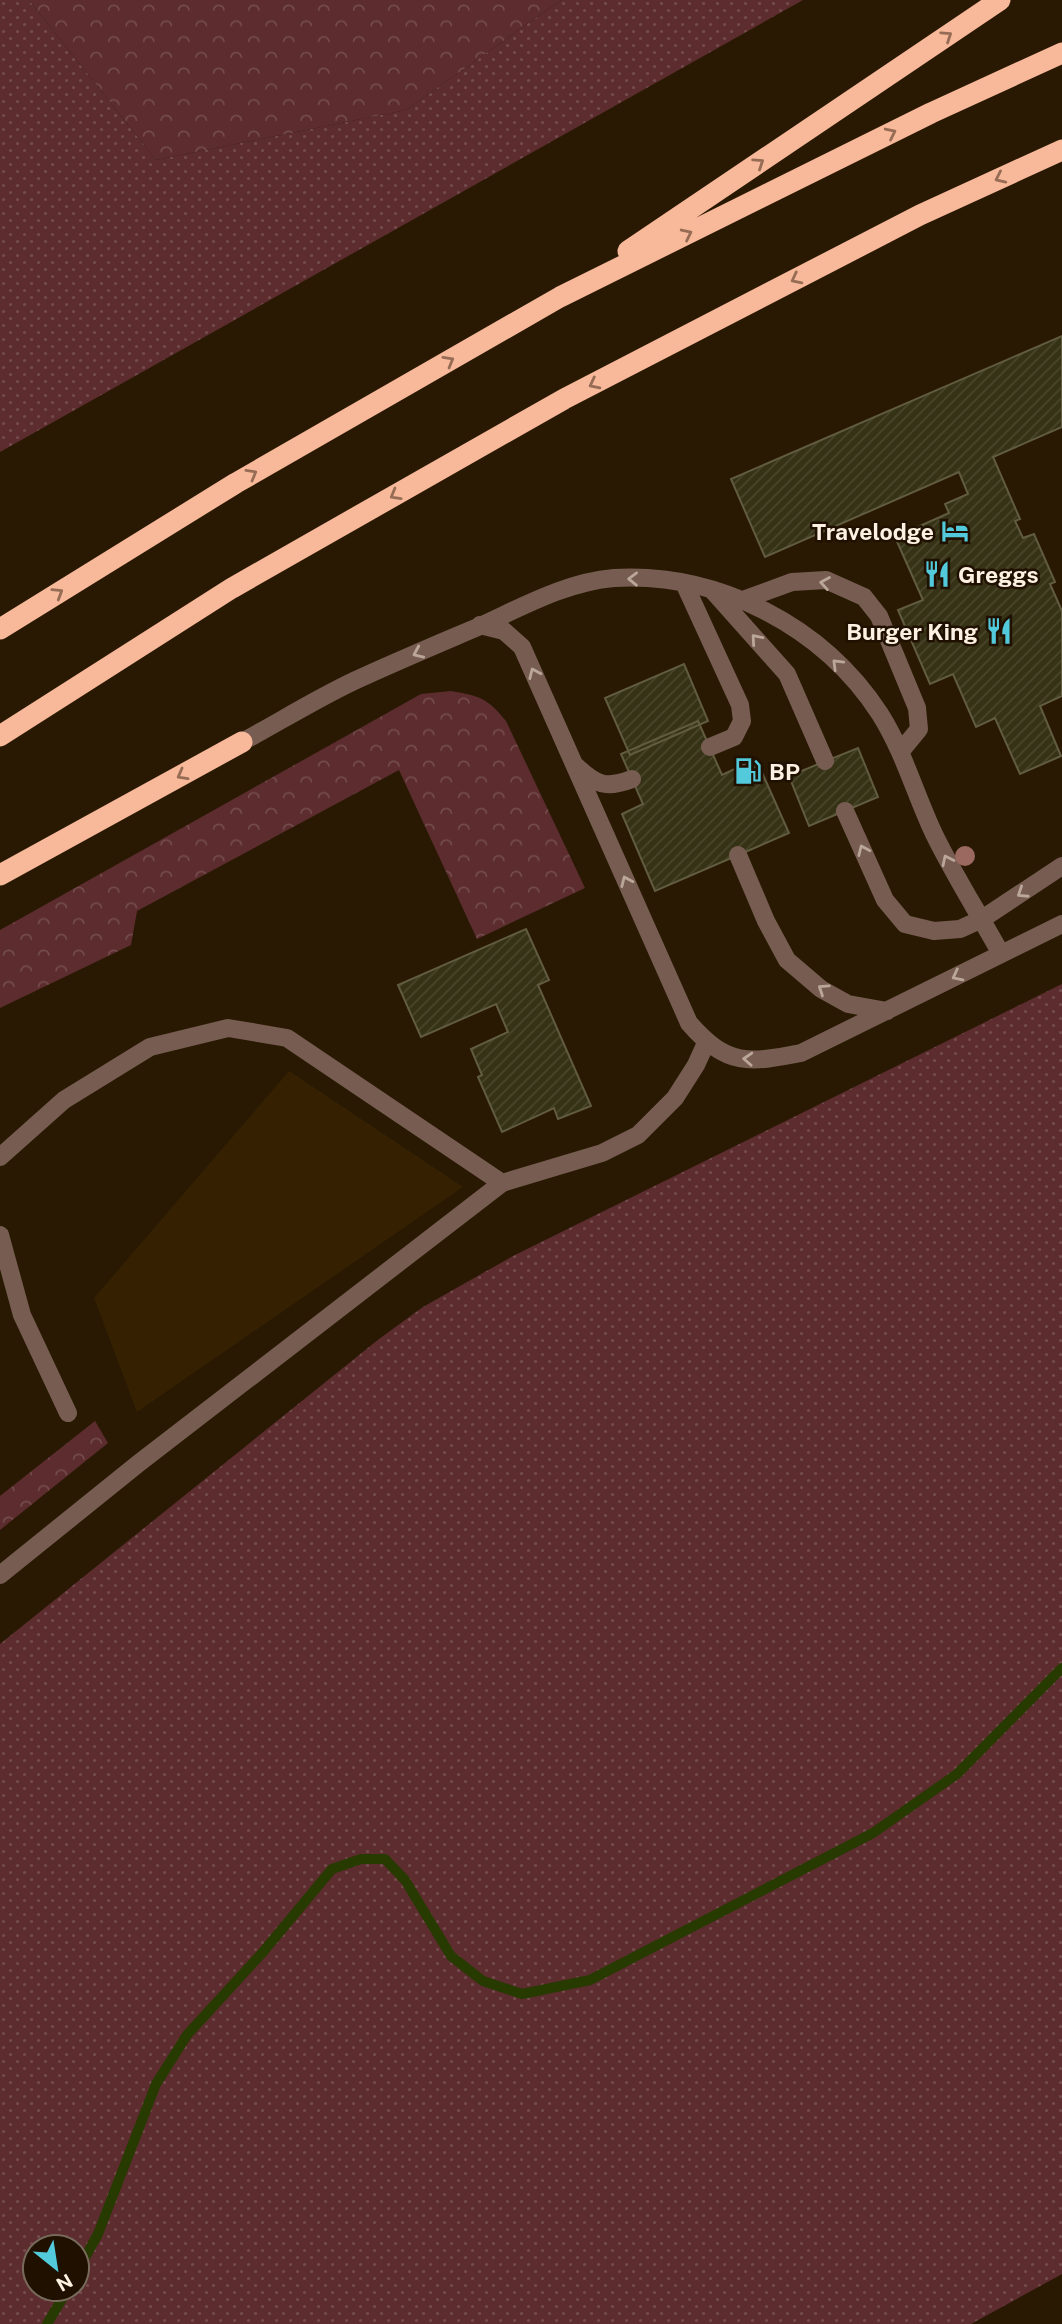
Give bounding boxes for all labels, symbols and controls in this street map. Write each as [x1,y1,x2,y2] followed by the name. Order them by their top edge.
[939,32,952,44] one-way arrow
[884,128,896,142] one-way arrow
[751,158,764,171] one-way arrow
[995,170,1007,184] one-way arrow
[680,229,692,243] one-way arrow
[791,271,803,285] one-way arrow
[442,356,455,369] one-way arrow
[589,376,601,389] one-way arrow
[245,469,257,482] one-way arrow
[390,487,403,500] one-way arrow
[940,516,970,546] hotel icon: Travelodge
[812,518,934,545] place label: Travelodge
[922,559,952,589] restaurant icon: Greggs
[958,561,1039,588] place label: Greggs
[627,571,637,587] one-way arrow
[819,576,831,591] one-way arrow
[50,588,63,601] one-way arrow
[984,616,1014,646] restaurant icon: Burger King
[846,618,978,645] place label: Burger King
[752,634,764,647] one-way arrow
[413,645,425,659] one-way arrow
[832,659,845,672] one-way arrow
[528,668,542,681] one-way arrow
[733,756,763,786] fuel station icon: BP
[769,758,800,785] place label: BP
[177,767,190,780] one-way arrow
[857,845,871,857] one-way arrow
[942,855,956,867] one-way arrow
[620,876,634,889] one-way arrow
[1017,884,1030,897] one-way arrow
[952,968,964,982] one-way arrow
[818,985,831,998] one-way arrow
[742,1052,753,1067] one-way arrow
[21,2233,91,2303] north arrow
[53,2269,76,2296] text: N

